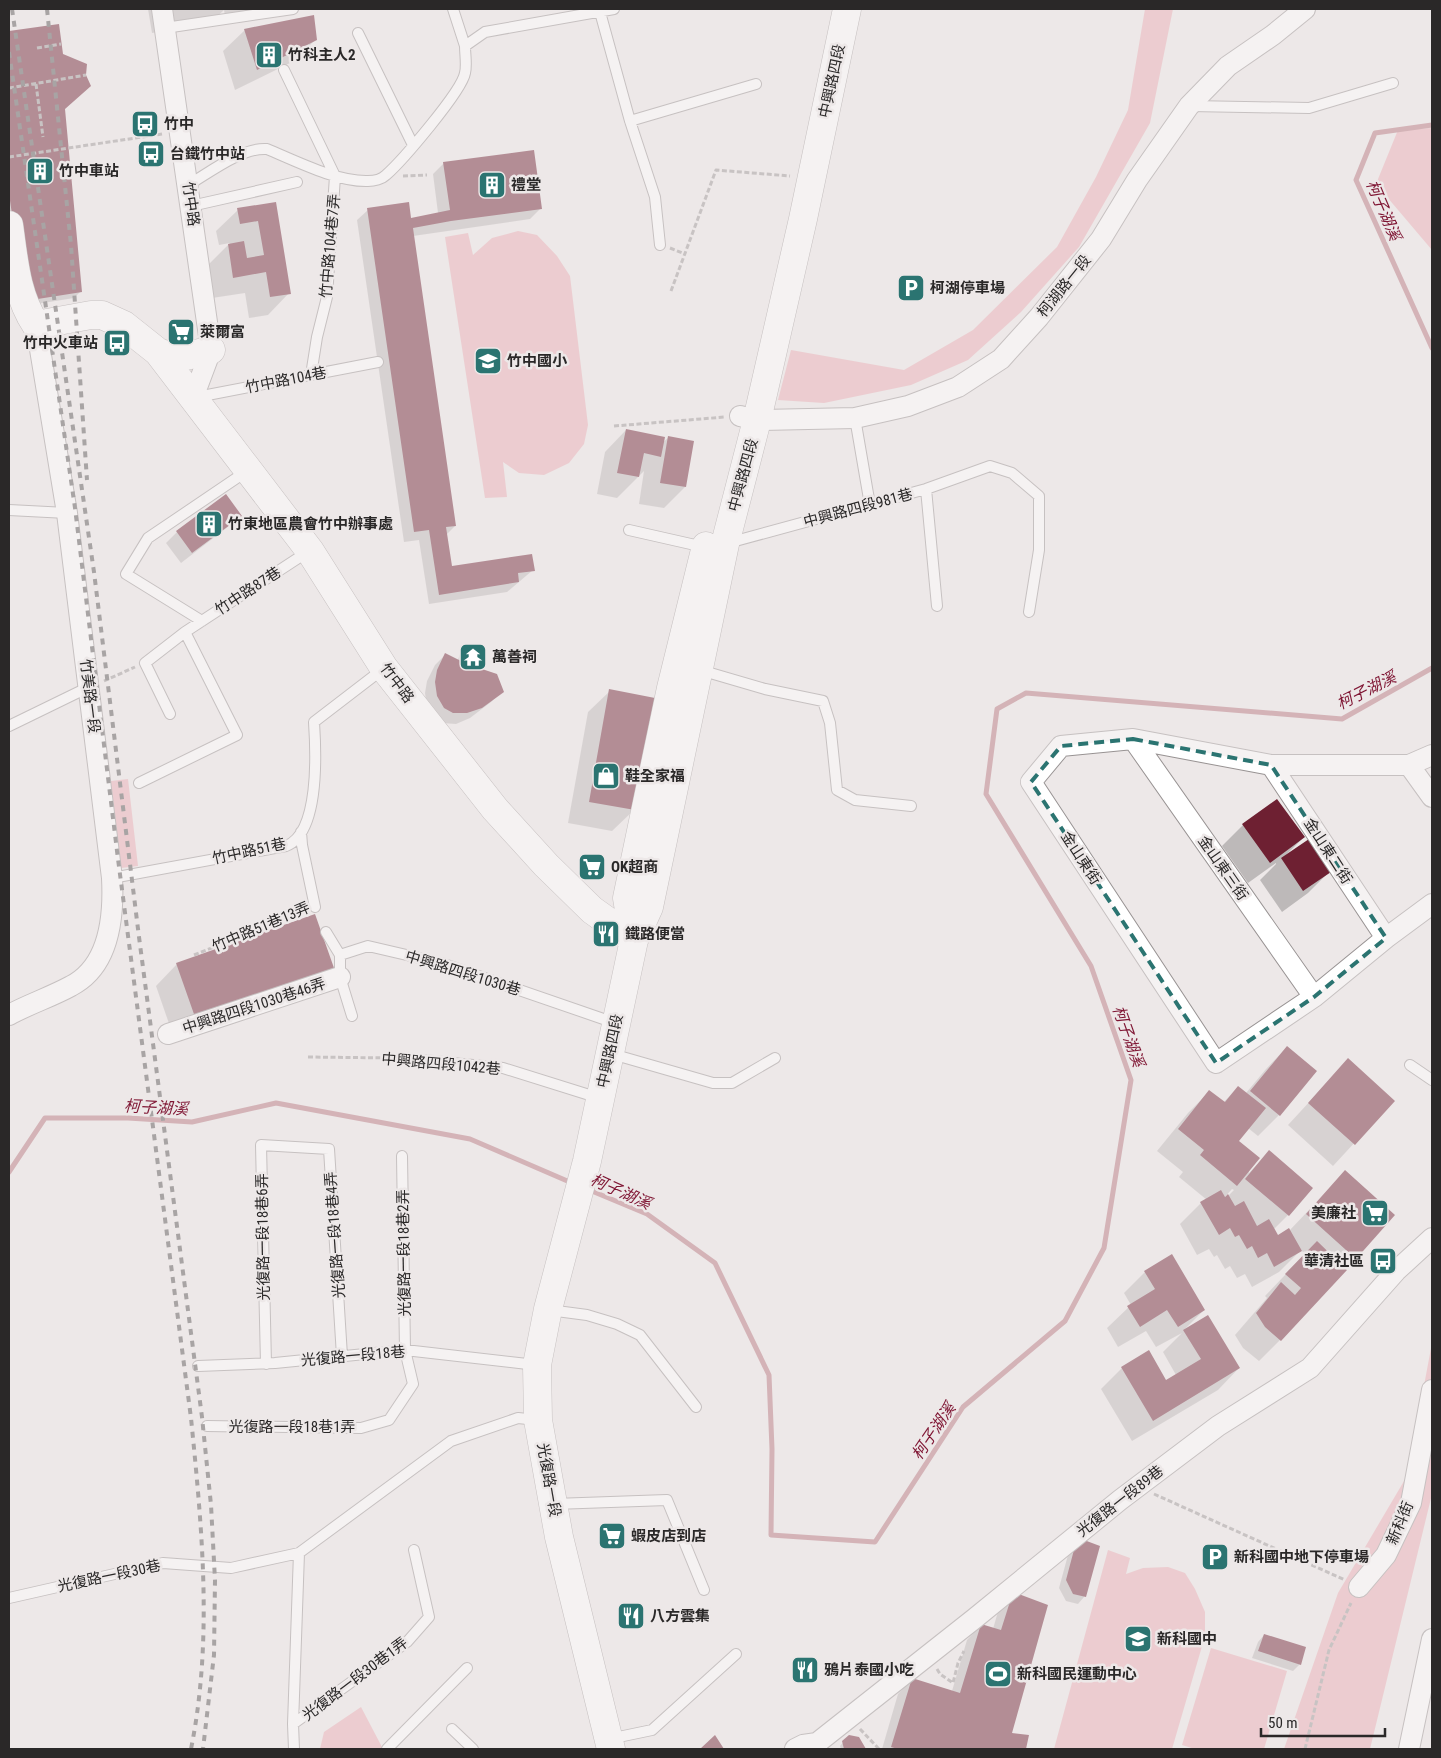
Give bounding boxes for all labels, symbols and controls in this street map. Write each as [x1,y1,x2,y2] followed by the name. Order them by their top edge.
[254,40,284,70] building icon: 竹科主人2
[815,42,849,120] street label: 中興路四段
[288,46,356,64] place label: 竹科主人2
[130,109,160,139] bus stop icon: 竹中
[164,115,194,133] place label: 竹中
[136,139,166,169] bus stop icon: 台鐵竹中站
[170,145,245,163] place label: 台鐵竹中站
[25,156,55,186] building icon: 竹中車站
[59,162,119,180] place label: 竹中車站
[477,170,507,200] building icon: 禮堂
[511,176,541,194] place label: 禮堂
[1362,177,1406,245] water label: 柯子湖溪
[179,180,203,228] street label: 竹中路
[316,193,344,299] street label: 竹中路104巷7弄
[1033,251,1095,321] street label: 柯湖路一段
[896,273,926,303] parking icon: 柯湖停車場
[930,279,1005,297] place label: 柯湖停車場
[166,317,196,347] supermarket icon: 萊爾富
[200,323,245,341] place label: 萊爾富
[102,328,132,358] bus stop icon: 竹中火車站
[23,334,98,352] place label: 竹中火車站
[473,346,503,376] school or university icon: 竹中國小
[507,352,568,370] place label: 竹中國小
[244,363,328,397] street label: 竹中路104巷
[725,436,761,514] street label: 中興路四段
[801,485,915,531] street label: 中興路四段981巷
[194,509,224,539] building icon: 竹東地區農會竹中辦事處
[228,515,393,533] place label: 竹東地區農會竹中辦事處
[212,563,284,619] street label: 竹中路87巷
[458,642,488,672] temple icon: 萬善祠
[492,648,537,666] place label: 萬善祠
[76,658,104,734] street label: 竹美路一段
[376,660,418,706] street label: 竹中路
[1333,667,1401,713] water label: 柯子湖溪
[591,761,621,791] shop icon: 鞋全家福
[625,767,685,785] place label: 鞋全家福
[1300,815,1356,887] street label: 金山東二街
[1057,828,1105,888] street label: 金山東街
[1194,832,1252,904] street label: 金山東三街
[211,834,287,868] street label: 竹中路51巷
[577,852,607,882] supermarket icon: OK超商
[611,858,658,876] place label: OK超商
[209,898,313,956] street label: 竹中路51巷13弄
[591,919,621,949] restaurant icon: 鐵路便當
[625,925,685,943] place label: 鐵路便當
[403,947,523,999] street label: 中興路四段1030巷
[180,974,328,1038] street label: 中興路四段1030巷46弄
[1109,1003,1149,1071] water label: 柯子湖溪
[593,1012,627,1090] street label: 中興路四段
[381,1050,501,1078] street label: 中興路四段1042巷
[124,1096,190,1119] water label: 柯子湖溪
[588,1170,656,1214] water label: 柯子湖溪
[322,1171,348,1299] street label: 光復路一段18巷4弄
[253,1173,273,1301] street label: 光復路一段18巷6弄
[394,1189,414,1317] street label: 光復路一段18巷2弄
[1360,1198,1390,1228] supermarket icon: 美廉社
[1311,1204,1356,1222] place label: 美廉社
[1368,1246,1398,1276] bus stop icon: 華清社區
[1304,1252,1364,1270] place label: 華清社區
[300,1342,406,1370] street label: 光復路一段18巷
[908,1398,960,1463] water label: 柯子湖溪
[228,1418,356,1436] street label: 光復路一段18巷1弄
[534,1441,564,1519] street label: 光復路一段
[1073,1462,1167,1540] street label: 光復路一段89巷
[1383,1499,1417,1547] street label: 新科街
[597,1521,627,1551] supermarket icon: 蝦皮店到店
[631,1527,706,1545] place label: 蝦皮店到店
[1200,1542,1230,1572] parking icon: 新科國中地下停車場
[1234,1548,1369,1566] place label: 新科國中地下停車場
[56,1556,162,1596] street label: 光復路一段30巷
[616,1601,646,1631] restaurant icon: 八方雲集
[650,1607,710,1625] place label: 八方雲集
[1123,1624,1153,1654] school or university icon: 新科國中
[1157,1630,1217,1648] place label: 新科國中
[299,1634,411,1724] street label: 光復路一段30巷1弄
[790,1655,820,1685] restaurant icon: 鴉片泰國小吃
[983,1659,1013,1689] sports icon: 新科國民運動中心
[824,1661,914,1679] place label: 鴉片泰國小吃
[1017,1665,1137,1683] place label: 新科國民運動中心
[1261,1706,1385,1738] scale bar
[1268,1714,1298,1732] text: 50 m

